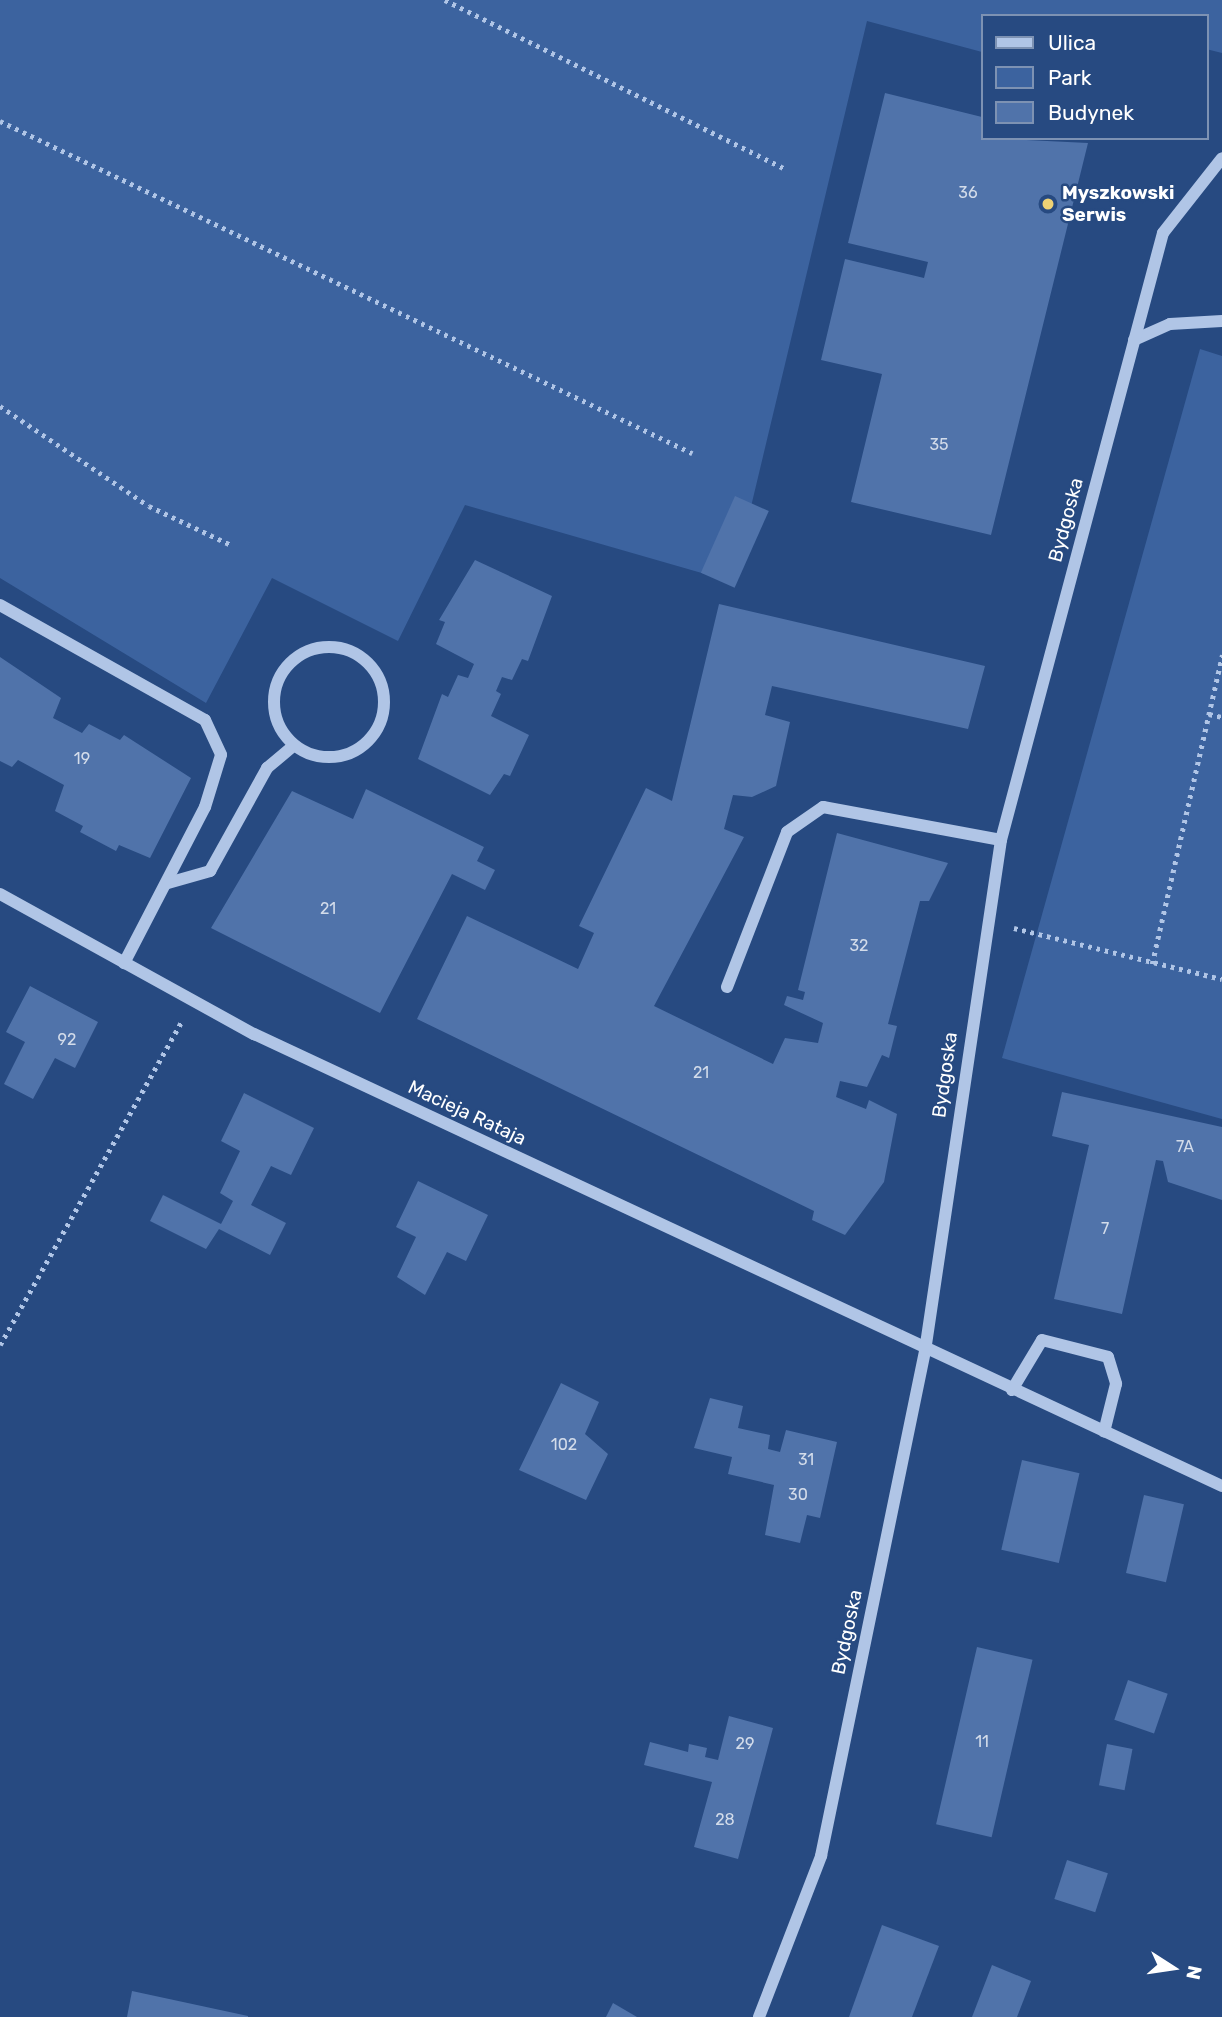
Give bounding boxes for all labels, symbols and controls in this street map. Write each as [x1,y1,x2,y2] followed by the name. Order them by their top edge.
[981,14,1208,140] legend
[1048,30,1096,55] text: Ulica
[1048,65,1092,90] text: Park
[1048,100,1134,125] text: Budynek
[1062,182,1174,226] place label: Myszkowski Serwis
[958,183,978,203] house number: 36
[1040,196,1056,212] marker: Myszkowski Serwis
[929,435,949,455] house number: 35
[1044,475,1088,565] street label: Bydgoska
[74,749,90,769] house number: 19
[320,899,336,919] house number: 21
[849,936,869,956] house number: 32
[58,1030,76,1050] house number: 92
[928,1031,962,1119] street label: Bydgoska
[693,1063,709,1083] house number: 21
[404,1076,530,1150] street label: Macieja Rataja
[1176,1137,1194,1157] house number: 7A
[1101,1219,1109,1239] house number: 7
[551,1435,577,1455] house number: 102
[798,1450,814,1470] house number: 31
[788,1485,808,1505] house number: 30
[827,1587,867,1677] street label: Bydgoska
[975,1732,989,1752] house number: 11
[736,1734,754,1754] house number: 29
[715,1810,735,1830] house number: 28
[1138,1933,1208,2003] north arrow
[1181,1963,1207,1982] text: N

